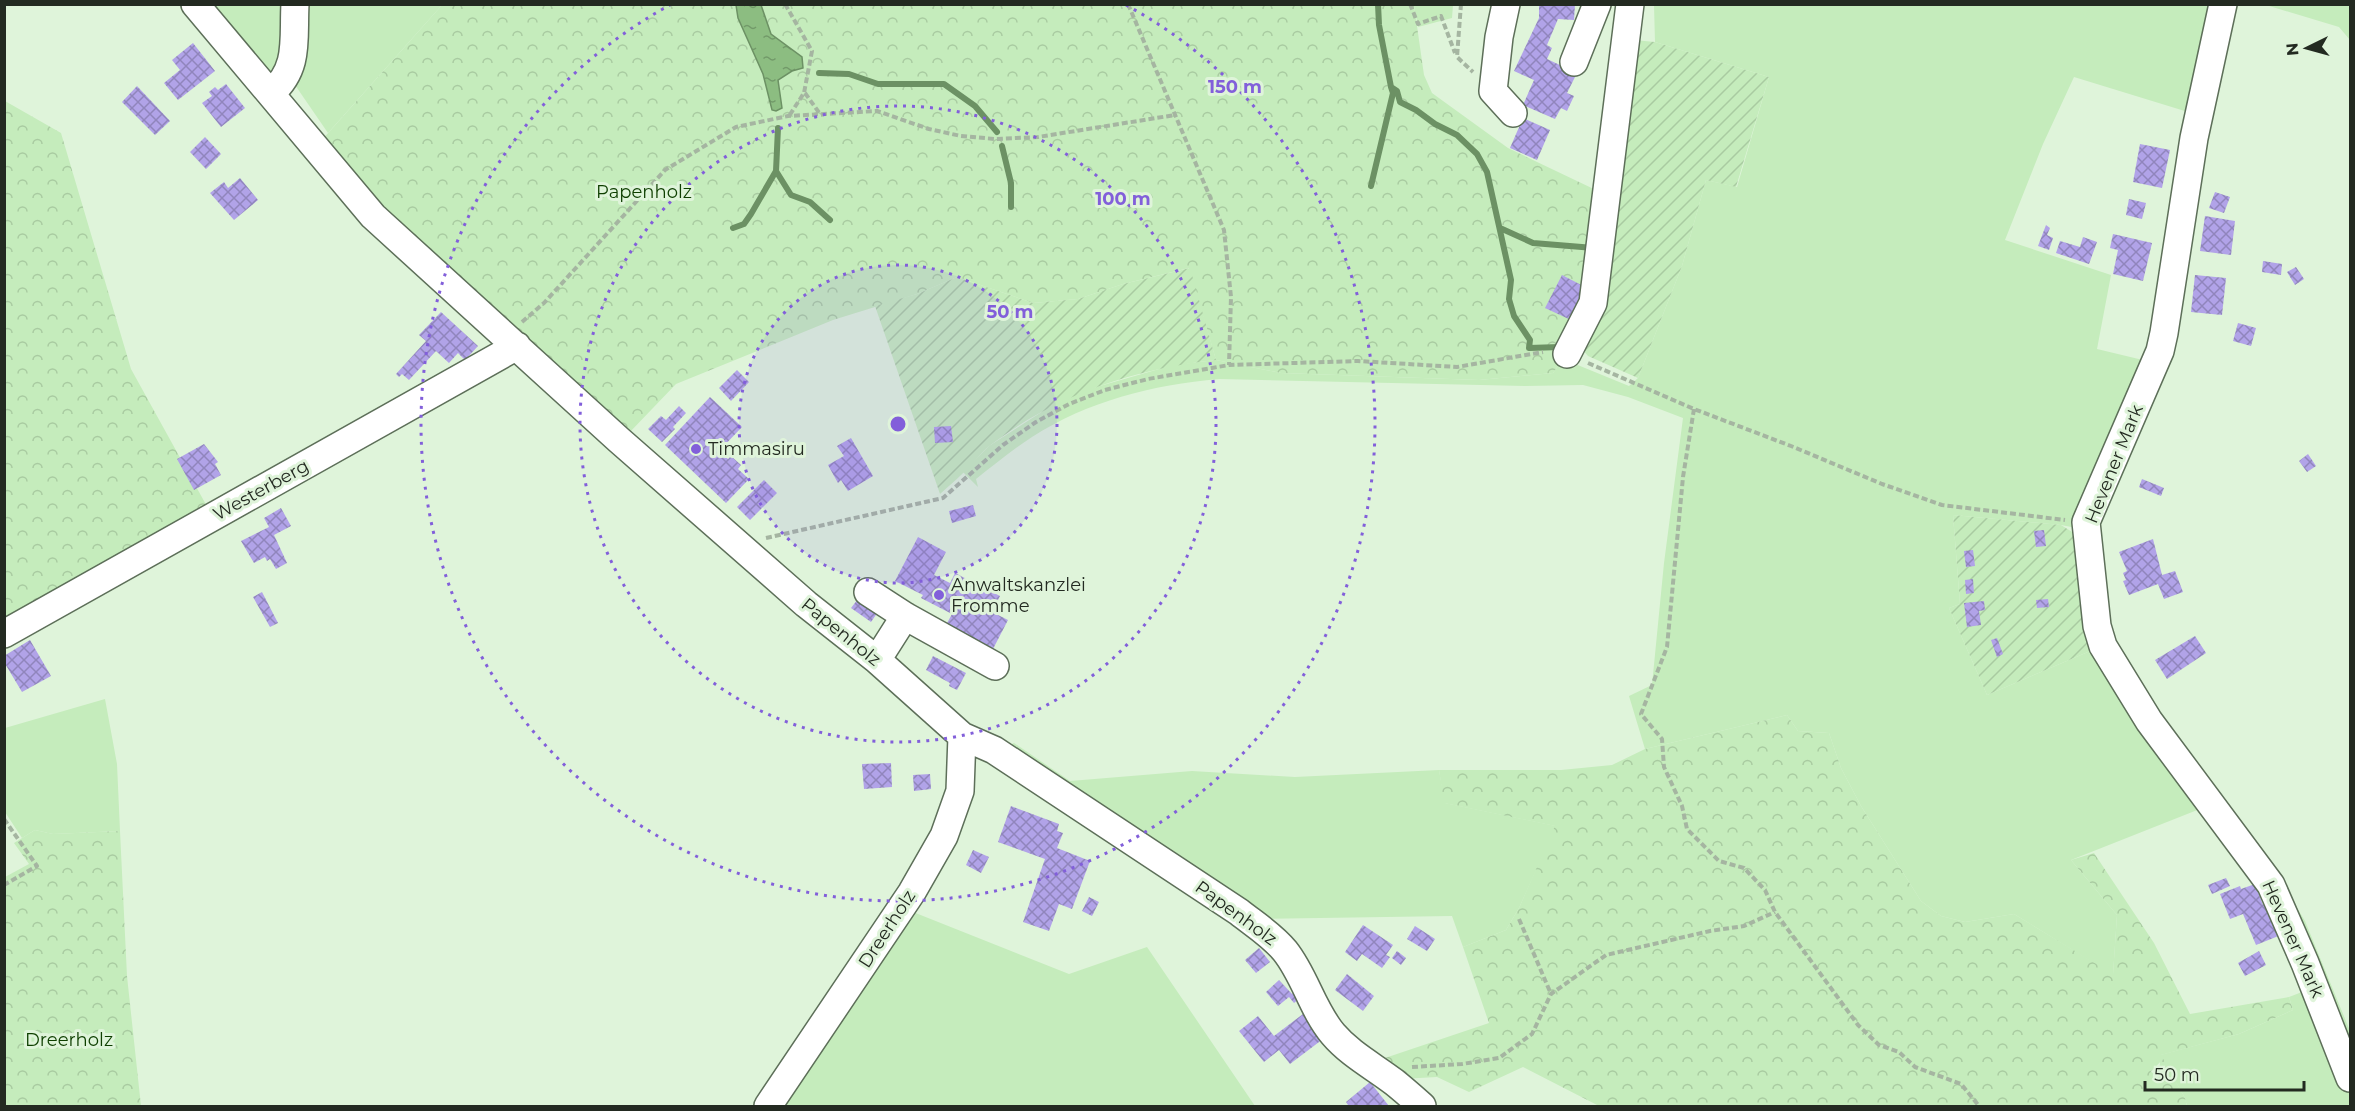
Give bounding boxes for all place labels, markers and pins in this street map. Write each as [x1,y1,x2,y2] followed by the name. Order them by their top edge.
[888,414,908,434] centre of rings
[708,438,805,460] place label: Timmasiru
[689,442,703,456] marker: Timmasiru
[951,574,1086,617] place label: Anwaltskanzlei Fromme
[932,588,946,602] marker: Anwaltskanzlei Fromme

